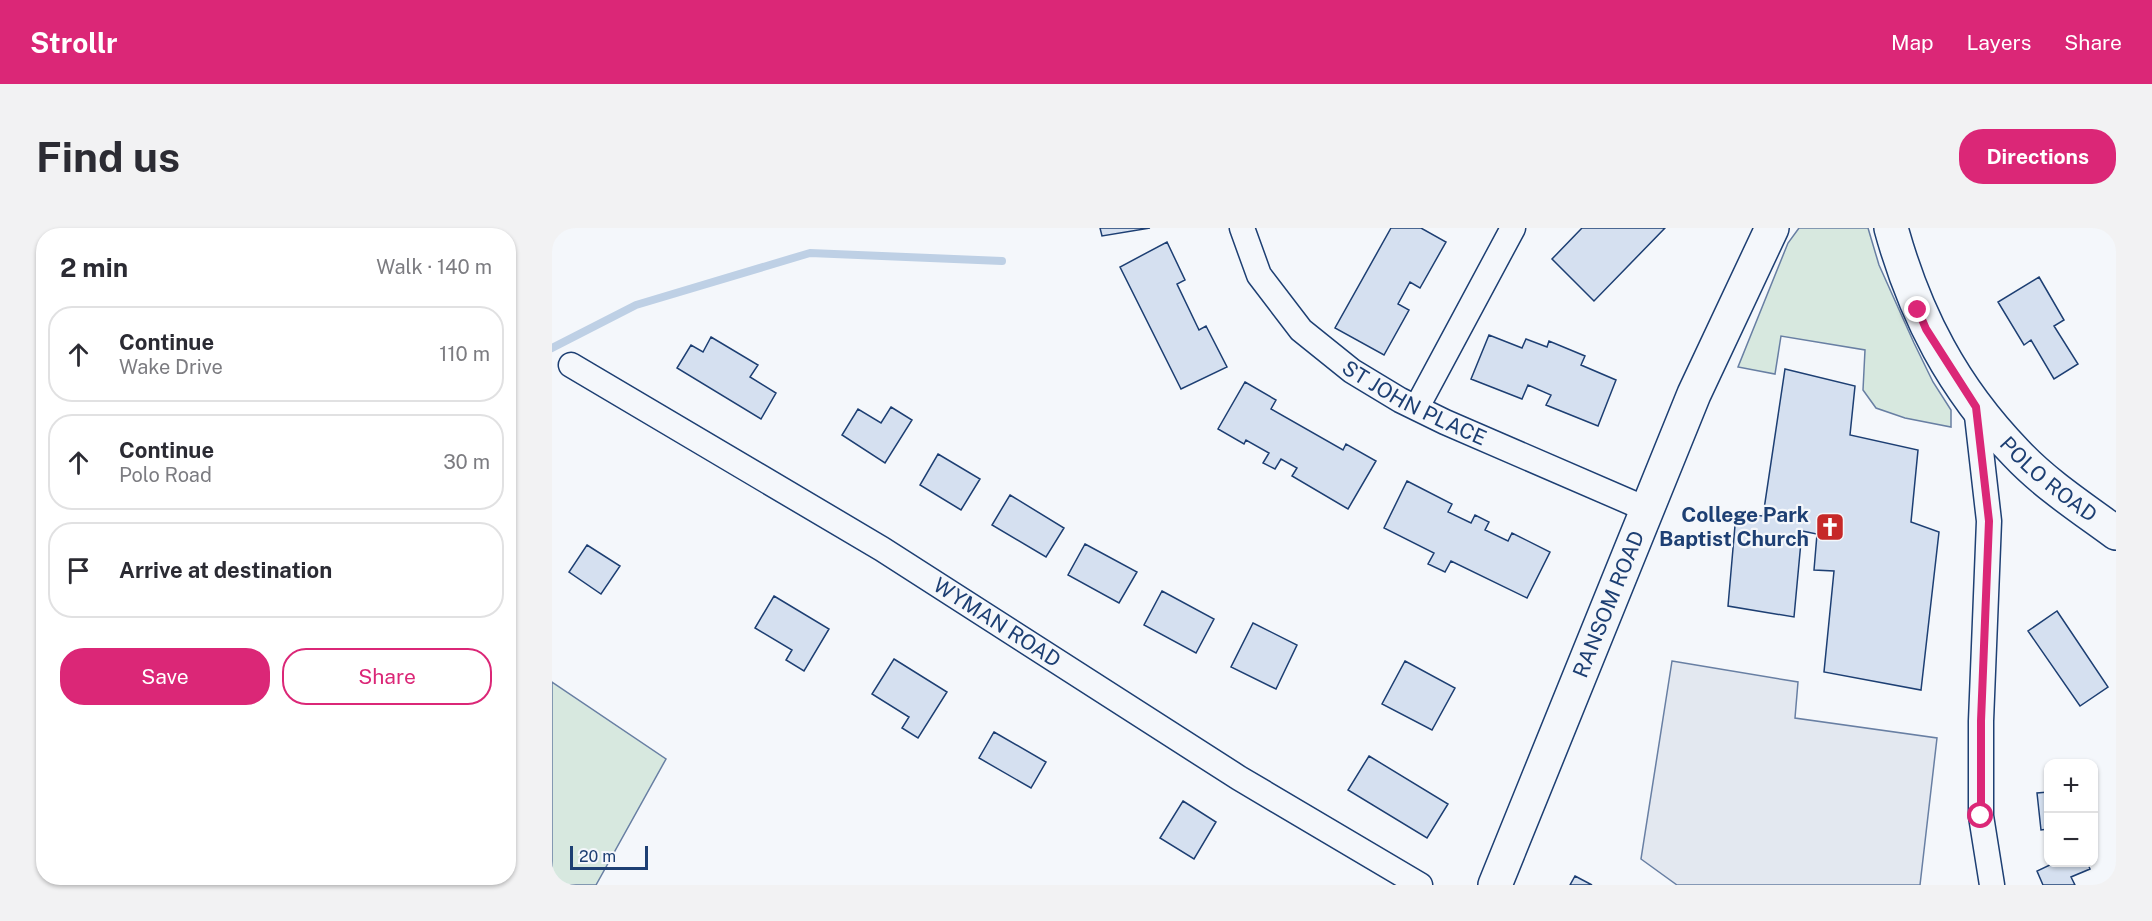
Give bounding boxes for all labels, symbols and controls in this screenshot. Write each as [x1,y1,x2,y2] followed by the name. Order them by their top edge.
[30,26,118,59] text: Strollr
[1891,30,1934,55] text: Map
[1967,30,2031,55] text: Layers
[2064,30,2122,55] text: Share
[1959,129,2116,184] button: Directions
[36,132,180,181] text: Find us
[60,252,128,283] text: 2 min
[376,255,492,279] text: Walk · 140 m
[1904,296,1930,322] route end
[119,329,214,355] text: Continue
[62,338,95,371] icon: ahead
[439,342,490,366] text: 110 m
[119,355,223,379] text: Wake Drive
[1337,355,1490,450] street label: ST JOHN PLACE
[1995,431,2102,527] street label: POLO ROAD
[119,437,214,463] text: Continue
[62,446,95,479] icon: ahead
[443,450,490,474] text: 30 m
[119,463,212,487] text: Polo Road
[1659,502,1809,551] place label: College Park Baptist Church
[1814,511,1846,543] church icon: College Park Baptist Church
[1567,527,1649,681] street label: RANSOM ROAD
[62,554,95,587] icon: arrive
[119,557,332,583] text: Arrive at destination
[929,572,1066,672] street label: WYMAN ROAD
[60,648,270,705] button: Save
[282,648,492,705] button: Share
[2044,759,2098,867] map controls
[2044,759,2098,813] button: +
[1967,802,1993,828] route start
[2044,813,2098,867] button: −
[570,843,648,870] scale bar
[579,847,616,866] text: 20 m

